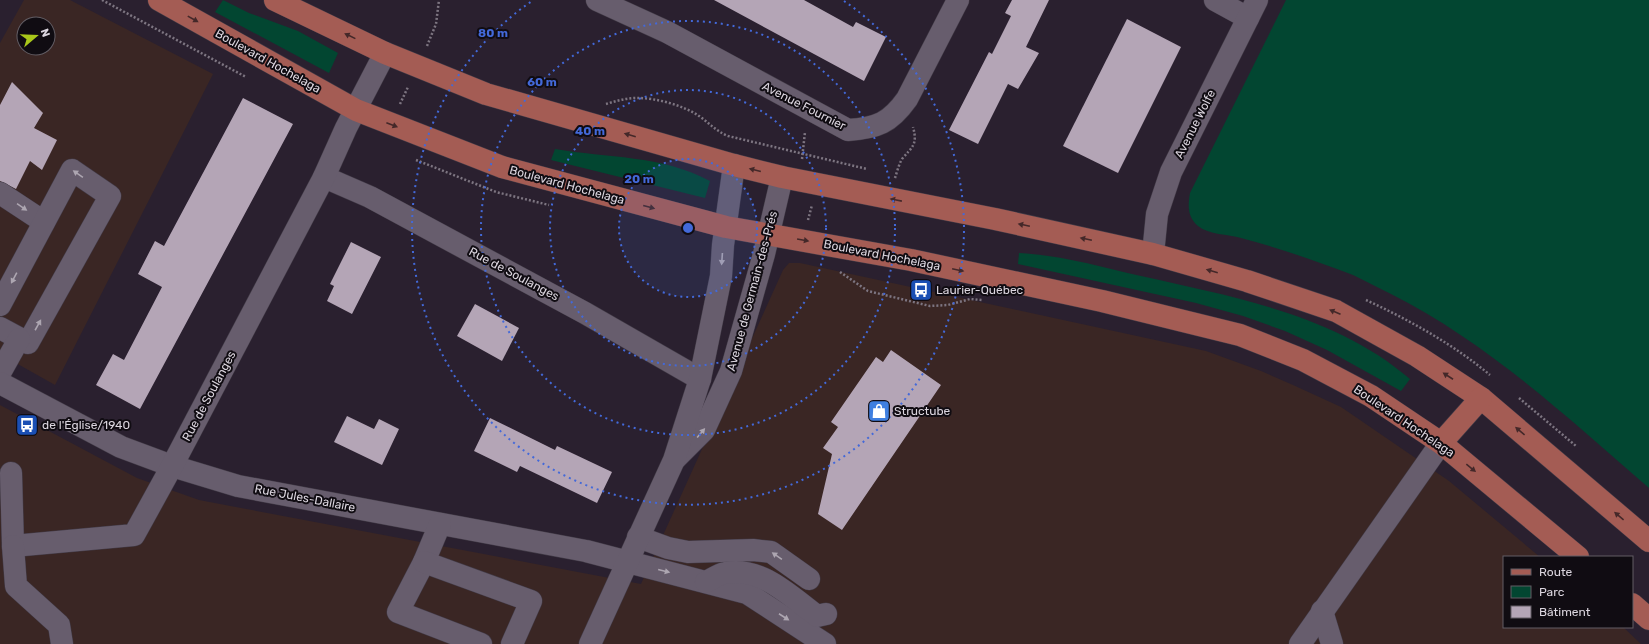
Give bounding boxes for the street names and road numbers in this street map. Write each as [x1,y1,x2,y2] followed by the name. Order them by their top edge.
[213,26,323,96] street label: Boulevard Hochelaga
[760,79,849,133] street label: Avenue Fournier
[1172,87,1218,161] street label: Avenue Wolfe
[508,163,626,207] street label: Boulevard Hochelaga
[724,209,780,373] street label: Avenue de Germain-des-Prés
[822,237,942,273] street label: Boulevard Hochelaga
[467,244,561,304] street label: Rue de Soulanges
[179,349,239,443] street label: Rue de Soulanges
[1351,382,1457,460] street label: Boulevard Hochelaga
[253,481,357,515] street label: Rue Jules-Dallaire

